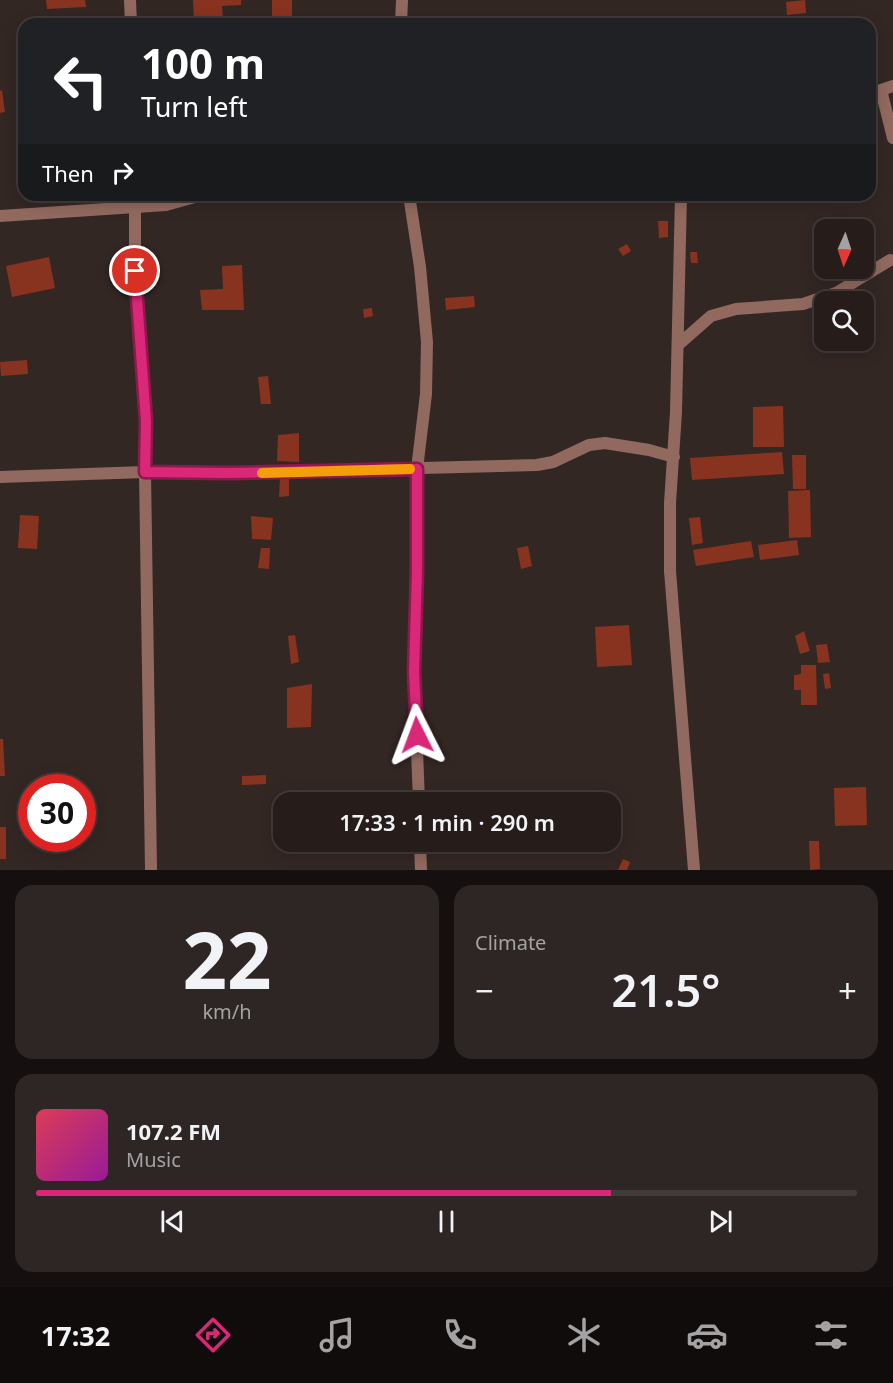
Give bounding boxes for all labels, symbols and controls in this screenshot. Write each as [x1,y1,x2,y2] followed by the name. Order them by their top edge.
[141,34,265,91] text: 100 m
[42,42,120,120] icon: left
[141,88,247,125] text: Turn left
[106,156,139,189] icon: right
[42,158,94,188] text: Then
[814,219,874,279] north arrow
[814,219,874,351] map controls
[109,245,160,296] pin
[118,254,151,287] icon: arrive
[814,291,874,351] button: search
[385,703,449,767] position arrow
[18,774,96,852] speed limit sign: 30
[339,807,555,837] text: 17:33 · 1 min · 290 m
[182,906,272,1012] text: 22
[475,929,546,956] text: Climate
[612,959,720,1020] text: 21.5°
[475,968,494,1013] text: −
[838,968,857,1013] text: +
[202,998,252,1025] text: km/h
[126,1116,221,1146] text: 107.2 FM
[126,1146,181,1173] text: Music
[156,1205,189,1238] icon: previous
[430,1205,463,1238] icon: pause
[704,1205,737,1238] icon: next
[192,1314,234,1356] icon: directions
[316,1314,358,1356] icon: music
[439,1314,481,1356] icon: phone
[563,1314,605,1356] icon: climate
[686,1314,728,1356] icon: car
[810,1314,852,1356] icon: filters
[41,1317,110,1354] text: 17:32

